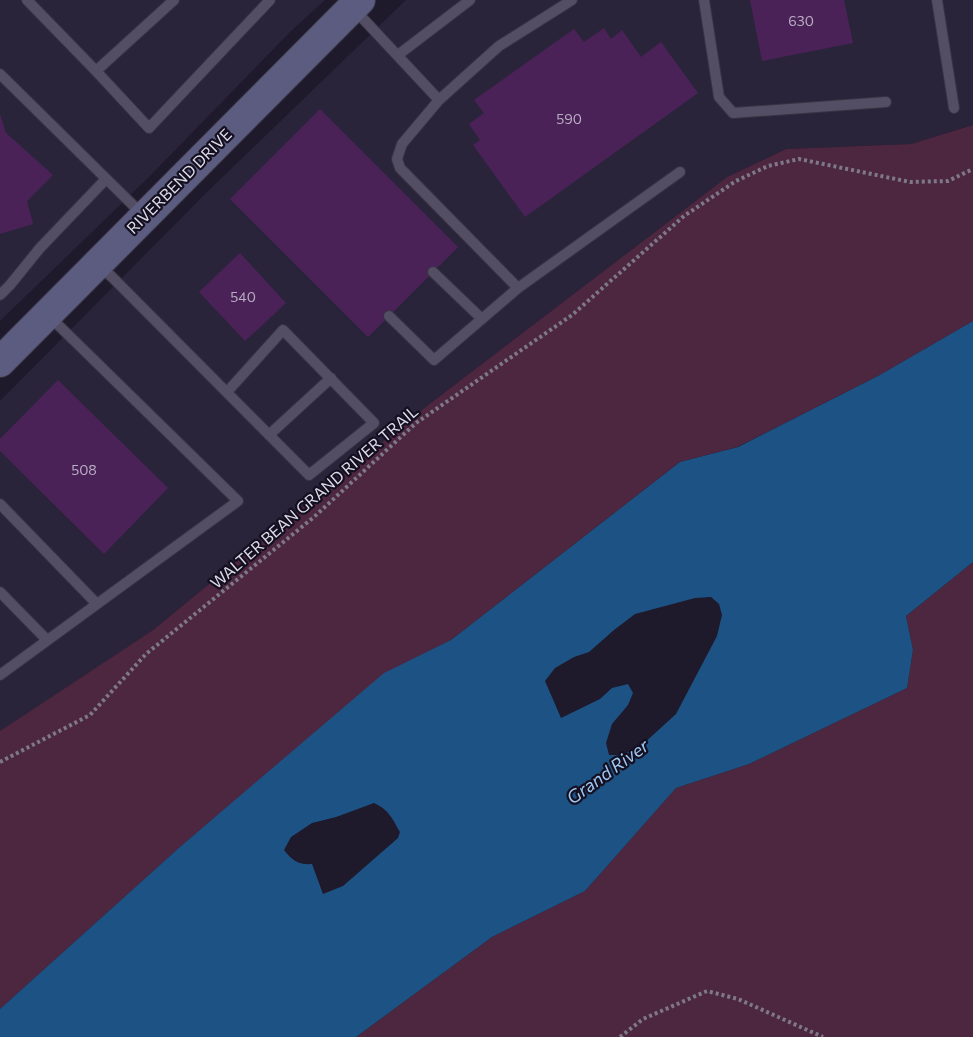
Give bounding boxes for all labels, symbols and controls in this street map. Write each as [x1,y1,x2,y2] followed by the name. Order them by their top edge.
[788,12,814,29] house number: 630
[556,110,582,127] house number: 590
[122,124,235,237] street label: RIVERBEND DRIVE
[230,288,256,305] house number: 540
[206,401,421,592] street label: WALTER BEAN GRAND RIVER TRAIL
[71,461,97,478] house number: 508
[562,734,653,808] water label: Grand River

